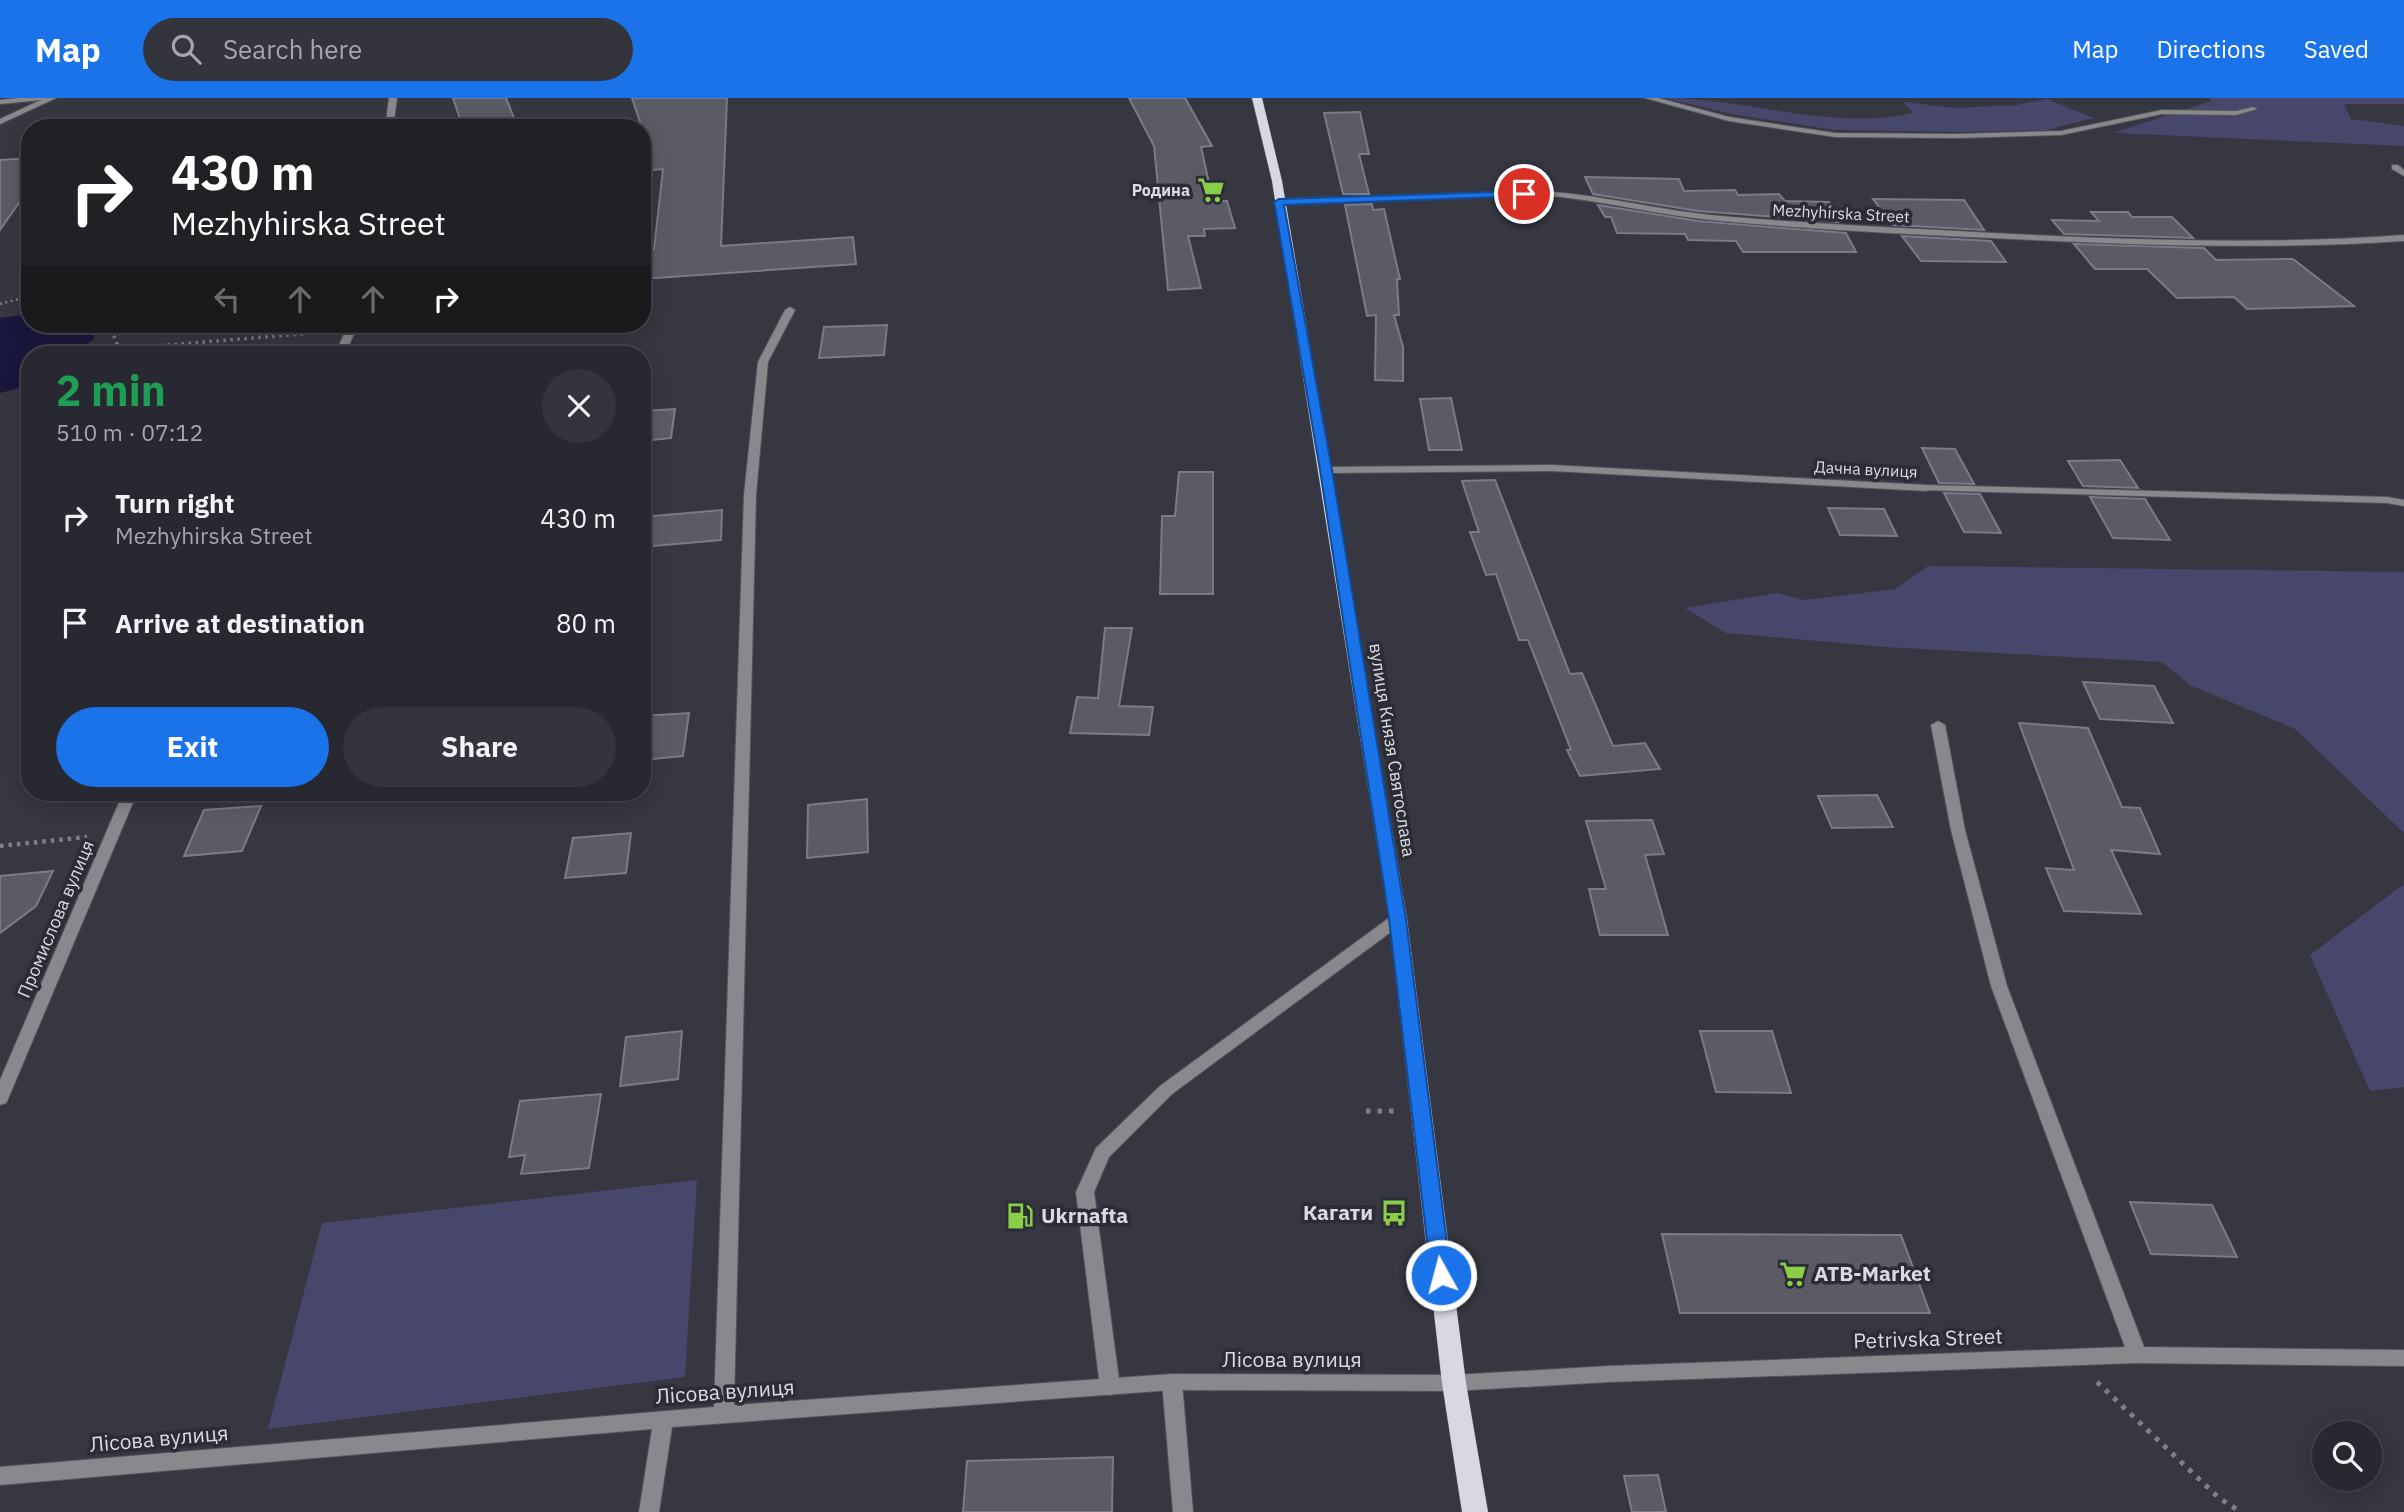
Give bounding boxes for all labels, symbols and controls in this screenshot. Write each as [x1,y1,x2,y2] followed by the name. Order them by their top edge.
[143,18,633,81] search box
[35,28,101,71] text: Map
[167,30,205,68] icon: search
[223,32,362,66] text: Search here
[2072,33,2118,65] text: Map
[2156,33,2266,65] text: Directions
[2304,33,2369,65] text: Saved
[171,140,315,203] text: 430 m
[56,147,147,238] icon: right
[1494,164,1554,224] pin
[1196,175,1226,205] supermarket icon: Родина
[1505,175,1543,213] icon: arrive
[1132,180,1190,200] place label: Родина
[1772,199,1910,227] street label: Mezhyhirska Street
[171,202,446,244] text: Mezhyhirska Street
[208,280,246,318] icon: left
[281,280,319,318] icon: ahead
[354,280,392,318] icon: ahead
[427,280,465,318] icon: right
[56,363,166,418] text: 2 min
[542,369,616,443] button: close
[56,417,203,447] text: 510 m · 07:12
[1814,456,1918,482] street label: Дачна вулиця
[115,486,234,520] text: Turn right
[56,499,94,537] icon: right
[540,501,616,535] text: 430 m
[115,520,312,550] text: Mezhyhirska Street
[56,604,94,642] icon: arrive
[115,606,365,640] text: Arrive at destination
[556,606,616,640] text: 80 m
[1364,641,1421,859] street label: вулиця Князя Святослава
[56,707,329,787] button: Exit
[343,707,616,787] button: Share
[12,837,99,1001] street label: Промислова вулиця
[1303,1198,1373,1226] place label: Кагати
[1379,1198,1409,1228] bus stop icon: Кагати
[1005,1201,1035,1231] fuel station icon: Ukrnafta
[1041,1201,1128,1229] place label: Ukrnafta
[1404,1238,1478,1312] position arrow
[1778,1259,1808,1289] supermarket icon: ATB-Market
[1814,1259,1931,1287] place label: ATB-Market
[1853,1321,2003,1355] street label: Petrivska Street
[1222,1345,1362,1373] street label: Лісова вулиця
[654,1372,795,1410] street label: Лісова вулиця
[88,1418,230,1458] street label: Лісова вулиця
[2312,1421,2382,1491] map controls
[2312,1421,2382,1491] button: search

